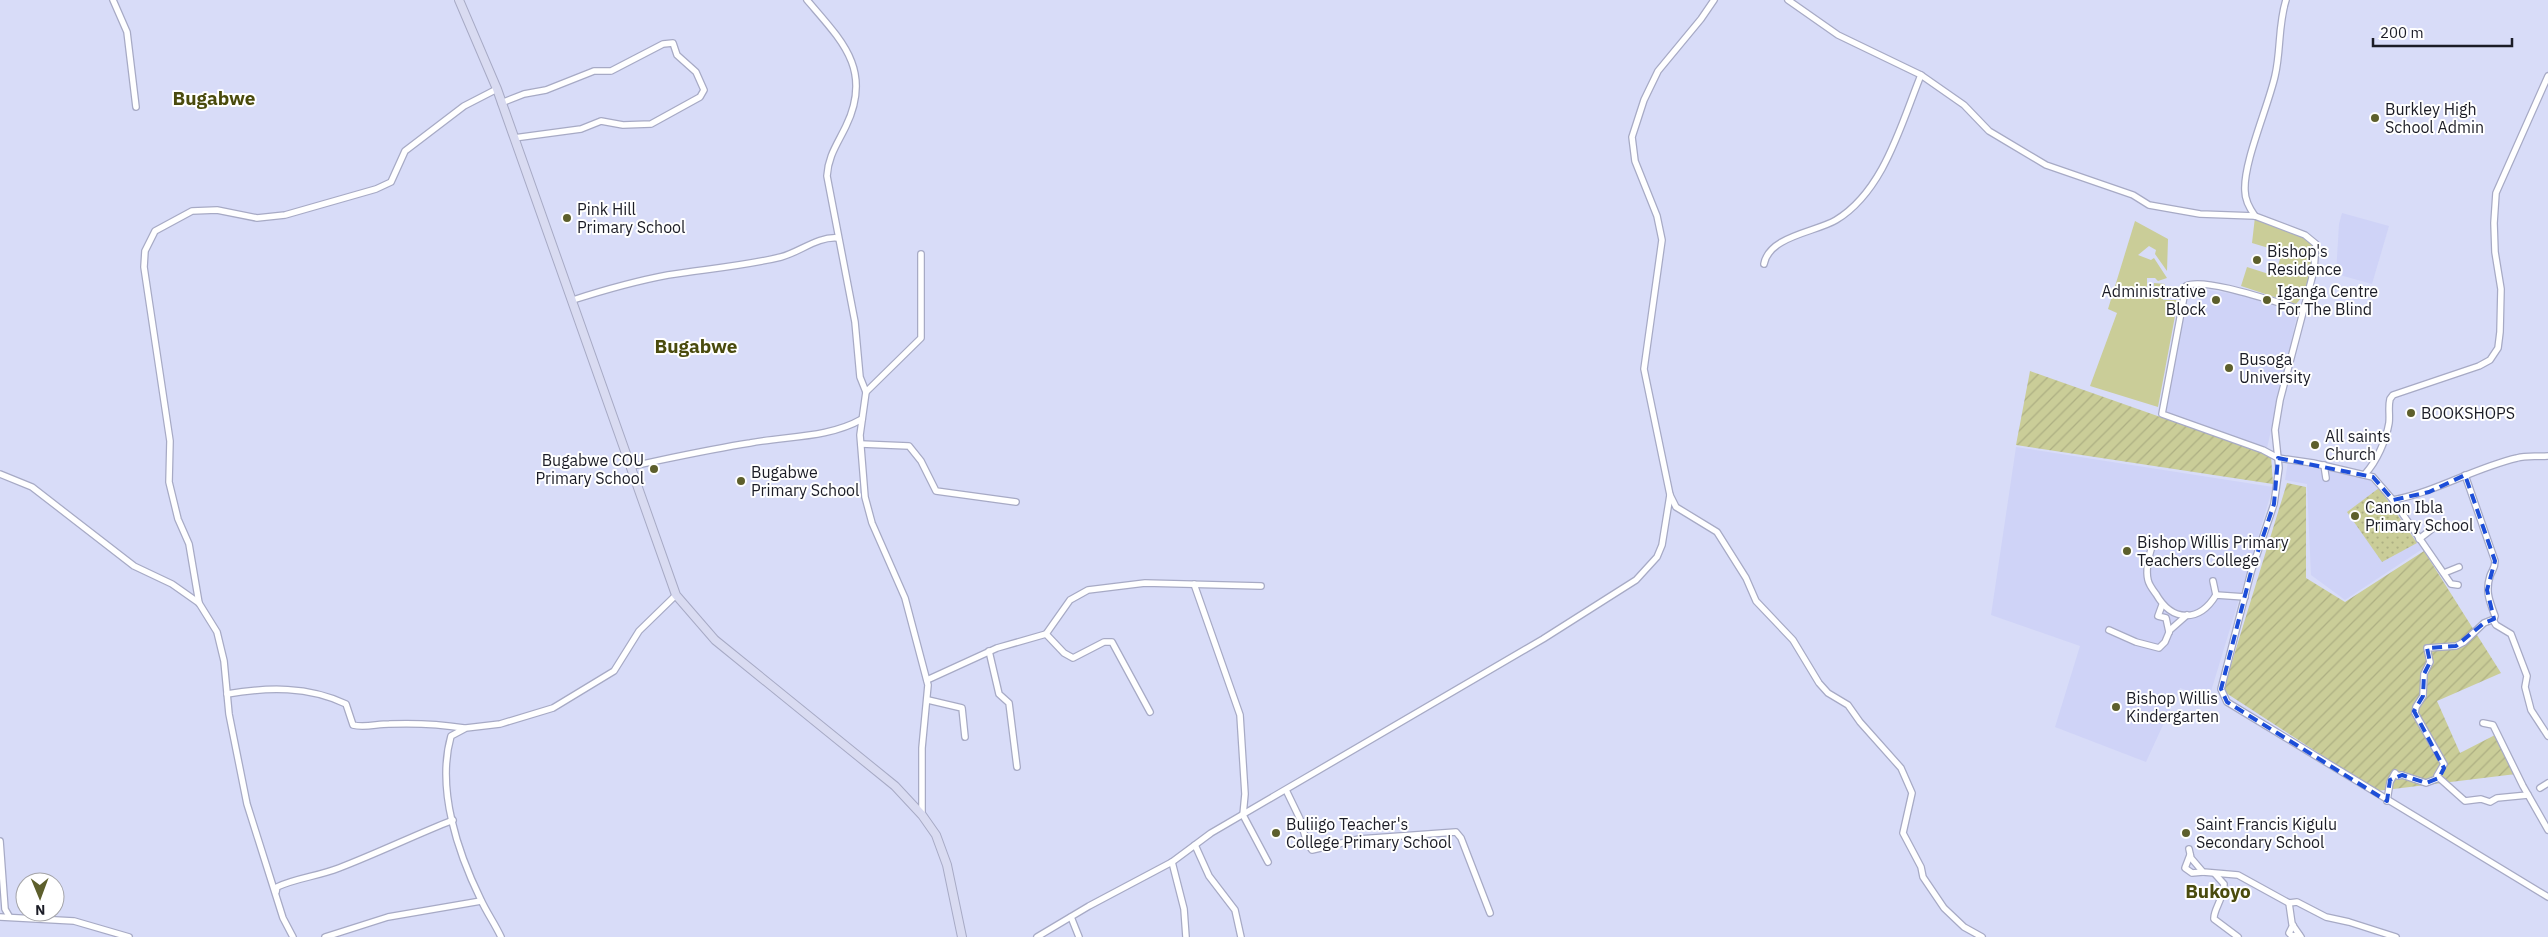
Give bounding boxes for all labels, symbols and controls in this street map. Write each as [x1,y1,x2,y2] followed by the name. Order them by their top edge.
[2373,15,2512,47] scale bar
[2380,23,2424,42] text: 200 m
[172,86,256,110] district label: Bugabwe
[2385,99,2484,137] place label: Burkley High School Admin
[2369,112,2381,124] marker: Burkley High School Admin
[577,199,685,237] place label: Pink Hill Primary School
[561,212,573,224] marker: Pink Hill Primary School
[2267,241,2342,279] place label: Bishop's Residence
[2251,254,2263,266] marker: Bishop's Residence
[2102,281,2207,319] place label: Administrative Block
[2277,281,2378,319] place label: Iganga Centre For The Blind
[2210,294,2222,306] marker: Administrative Block
[2261,294,2273,306] marker: Iganga Centre For The Blind
[654,334,738,358] district label: Bugabwe
[2239,349,2311,387] place label: Busoga University
[2223,362,2235,374] marker: Busoga University
[2421,403,2515,423] place label: BOOKSHOPS
[2405,407,2417,419] marker: BOOKSHOPS
[2325,426,2391,464] place label: All saints Church
[2309,439,2321,451] marker: All saints Church
[536,450,644,488] place label: Bugabwe COU Primary School
[751,462,859,500] place label: Bugabwe Primary School
[648,463,660,475] marker: Bugabwe COU Primary School
[735,475,747,487] marker: Bugabwe Primary School
[2365,497,2473,535] place label: Canon Ibla Primary School
[2349,510,2361,522] marker: Canon Ibla Primary School
[2137,532,2289,570] place label: Bishop Willis Primary Teachers College
[2121,545,2133,557] marker: Bishop Willis Primary Teachers College
[2126,688,2219,726] place label: Bishop Willis Kindergarten
[2110,701,2122,713] marker: Bishop Willis Kindergarten
[1286,814,1452,852] place label: Buliigo Teacher's College Primary School
[2196,814,2337,852] place label: Saint Francis Kigulu Secondary School
[1270,827,1282,839] marker: Buliigo Teacher's College Primary School
[2180,827,2192,839] marker: Saint Francis Kigulu Secondary School
[15,872,65,922] north arrow
[2185,879,2251,903] district label: Bukoyo
[35,901,45,919] text: N

